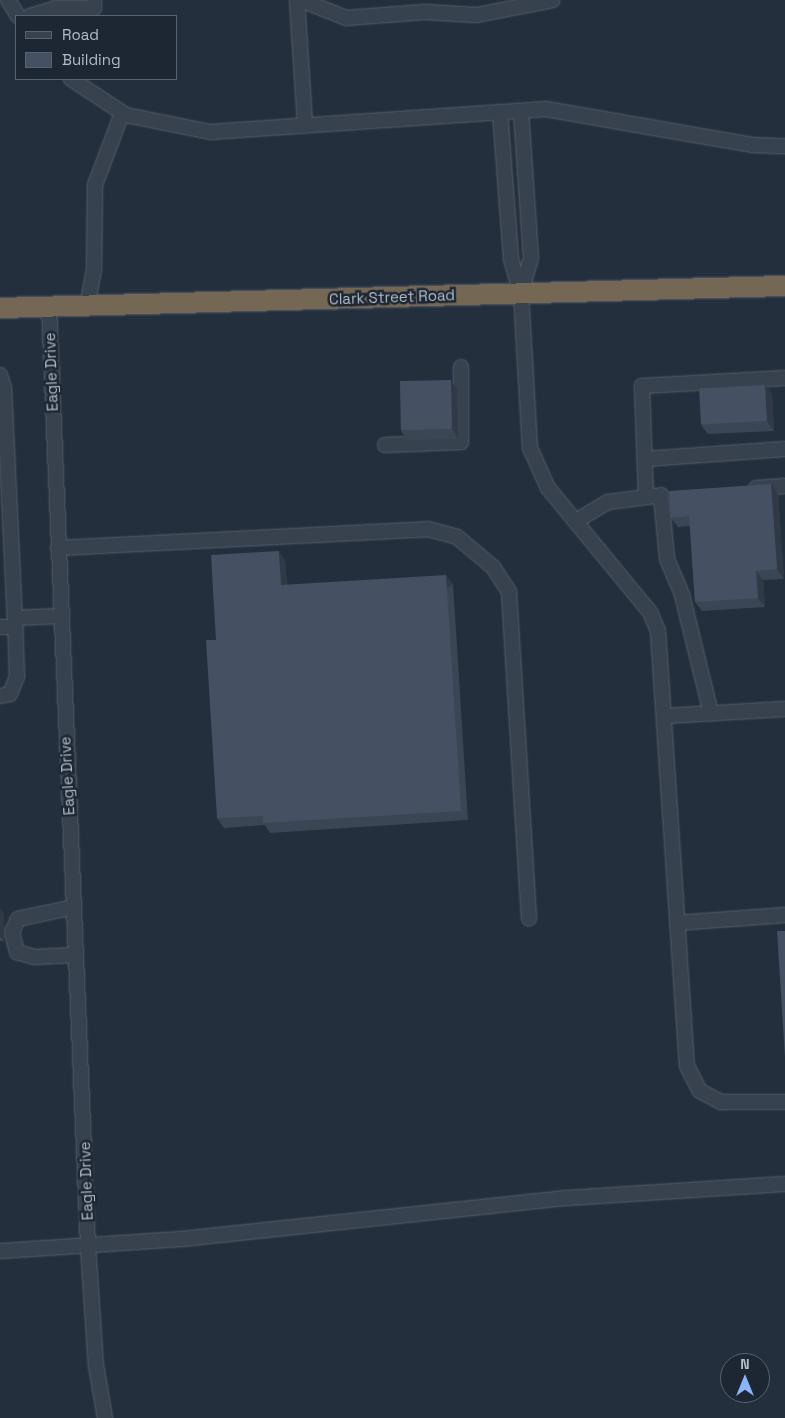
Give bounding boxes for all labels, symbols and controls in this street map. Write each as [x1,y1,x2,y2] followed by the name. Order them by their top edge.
[15,15,178,80] legend
[62,25,99,44] text: Road
[62,50,121,69] text: Building
[329,286,455,308] street label: Clark Street Road
[41,332,61,412] street label: Eagle Drive
[56,736,78,816] street label: Eagle Drive
[76,1141,96,1221] street label: Eagle Drive
[720,1353,770,1403] north arrow
[740,1355,750,1373] text: N

